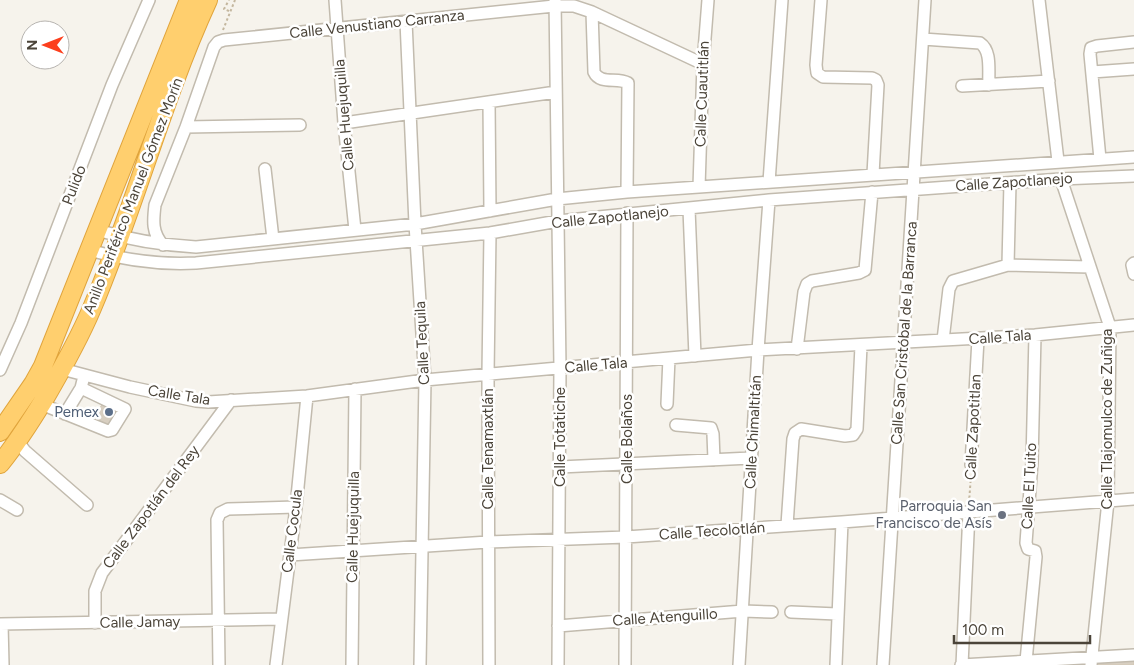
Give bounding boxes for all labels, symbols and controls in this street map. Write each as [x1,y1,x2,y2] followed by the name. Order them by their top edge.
[289,6,465,42] street label: Calle Venustiano Carranza
[20,20,70,70] north arrow
[24,40,41,50] text: N
[691,41,713,147] street label: Calle Cuautitlán
[330,58,358,172] street label: Calle Huejuquilla
[79,75,187,317] street label: Anillo Periférico Manuel Gómez Morín
[58,162,90,207] street label: Pulido
[955,169,1074,195] street label: Calle Zapotlanejo
[551,202,670,232] street label: Calle Zapotlanejo
[887,221,921,445] street label: Calle San Cristóbal de la Barranca
[411,301,433,385] street label: Calle Tequila
[968,326,1032,348] street label: Calle Tala
[1098,329,1116,509] street label: Calle Tlajomulco de Zuñiga
[564,353,628,377] street label: Calle Tala
[961,374,985,480] street label: Calle Zapotitlan
[741,375,765,489] street label: Calle Chimaltitán
[147,381,211,409] street label: Calle Tala
[551,387,569,487] street label: Calle Totatiche
[479,388,497,510] street label: Calle Tenamaxtlán
[618,394,636,484] street label: Calle Bolaños
[54,403,99,421] place label: Pemex
[103,406,115,418] marker: Pemex
[99,442,203,572] street label: Calle Zapotlán del Rey
[1018,442,1040,530] street label: Calle El Tuito
[343,471,363,583] street label: Calle Huejuquilla
[278,488,306,574] street label: Calle Cocula
[876,497,992,532] place label: Parroquia San Francisco de Asís
[996,509,1008,521] marker: Parroquia San Francisco de Asís
[658,518,766,544] street label: Calle Tecolotlán
[612,604,718,630] street label: Calle Atenguillo
[100,612,181,632] street label: Calle Jamay
[954,612,1090,644] scale bar
[962,621,1004,639] text: 100 m

